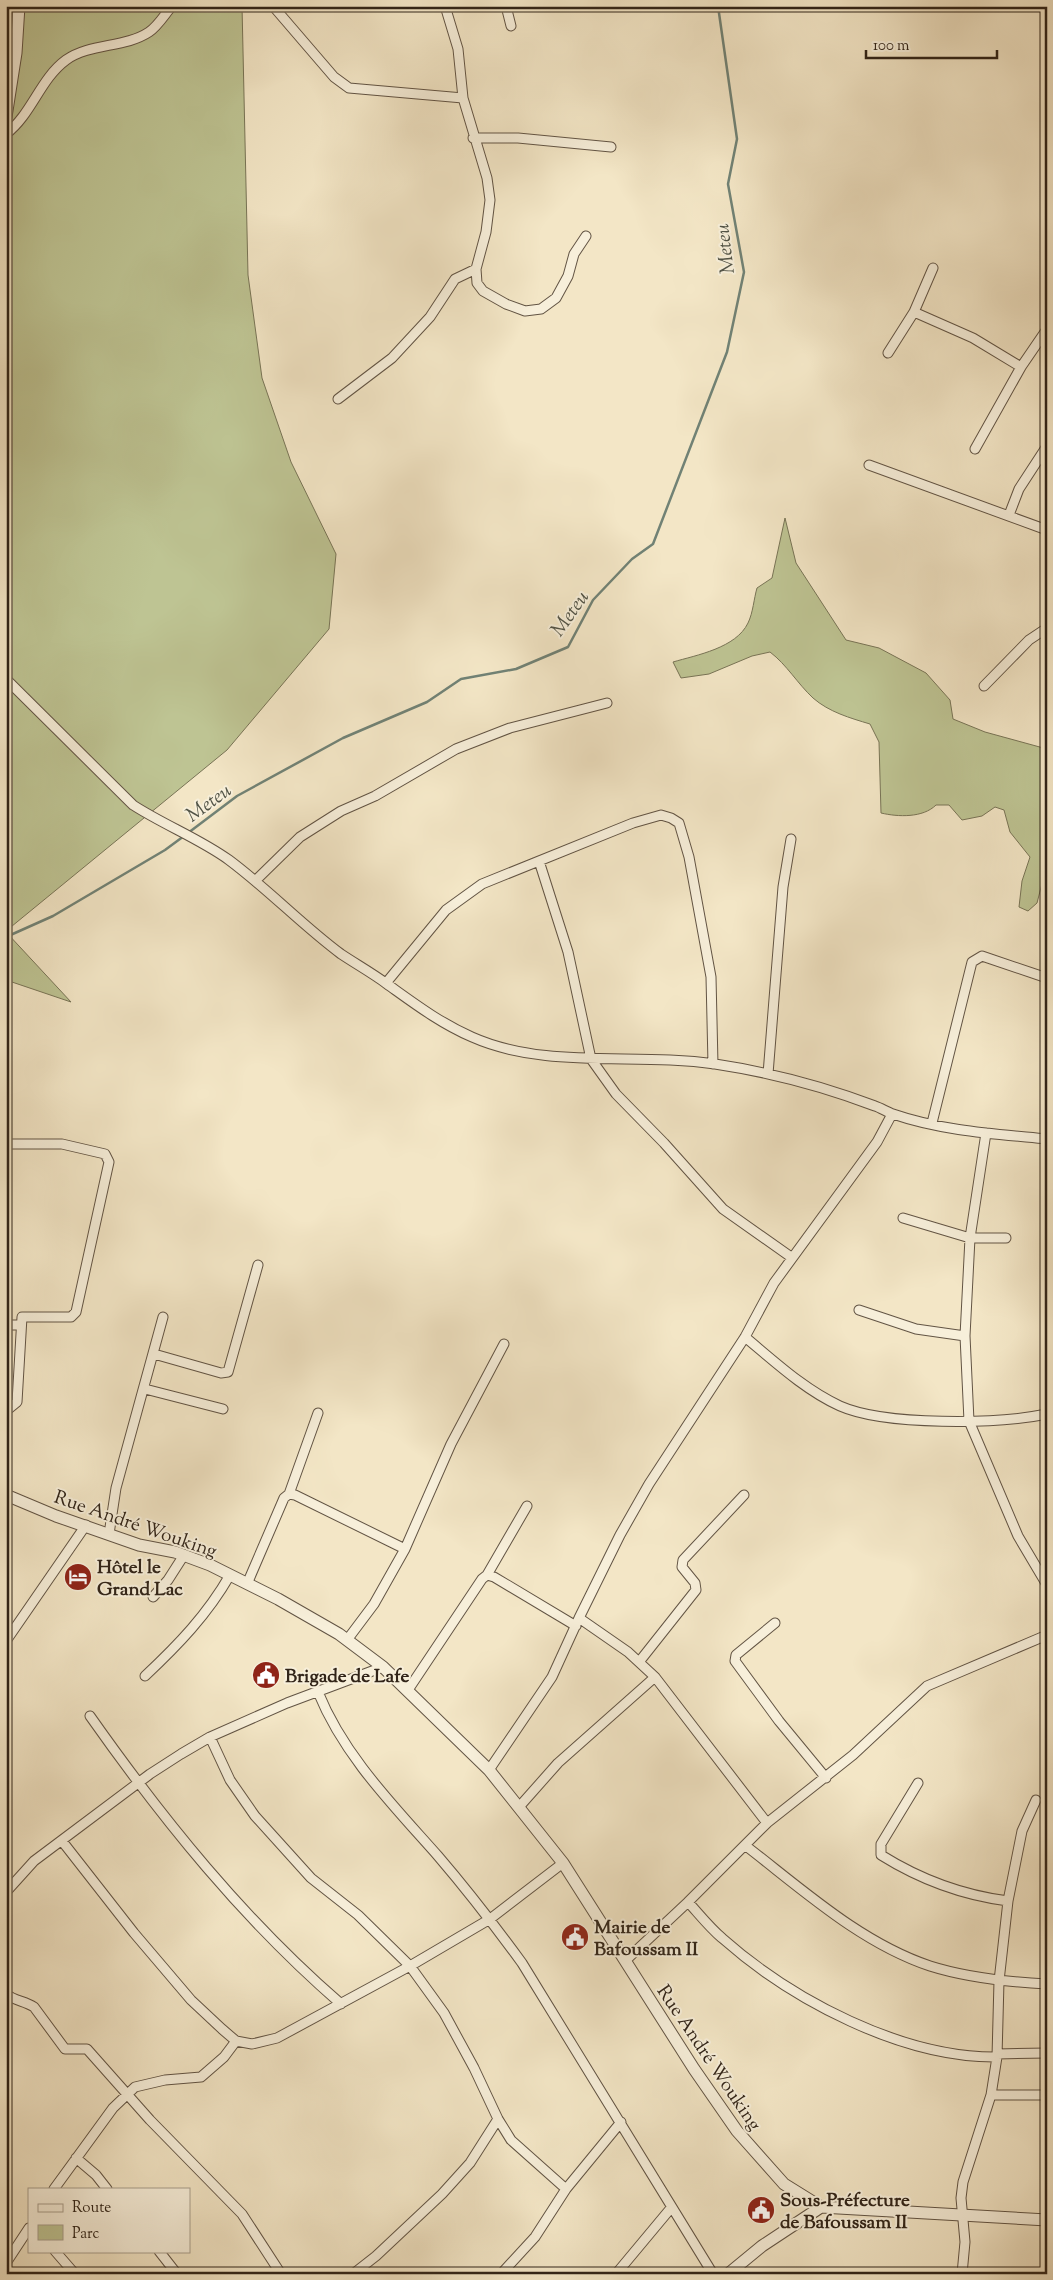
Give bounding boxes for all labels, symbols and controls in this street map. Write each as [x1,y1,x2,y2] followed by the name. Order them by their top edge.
[866,28,997,60] scale bar
[873,36,910,57] text: 100 m
[709,221,744,276] water label: Meteu
[545,585,598,643] water label: Meteu
[181,777,239,831] water label: Meteu
[50,1485,220,1566] street label: Rue André Wouking
[97,1555,183,1604] place label: Hôtel le Grand Lac
[63,1562,93,1592] hotel icon: Hôtel le Grand Lac
[251,1660,281,1690] public building icon: Brigade de Lafe
[285,1664,409,1691] place label: Brigade de Lafe
[594,1915,699,1964] place label: Mairie de Bafoussam II
[560,1922,590,1952] public building icon: Mairie de Bafoussam II
[649,1980,767,2137] street label: Rue André Wouking
[28,2188,190,2252] legend
[780,2188,910,2237] place label: Sous-Préfecture de Bafoussam II
[746,2195,776,2225] public building icon: Sous-Préfecture de Bafoussam II
[72,2198,111,2219] text: Route
[72,2224,100,2245] text: Parc

